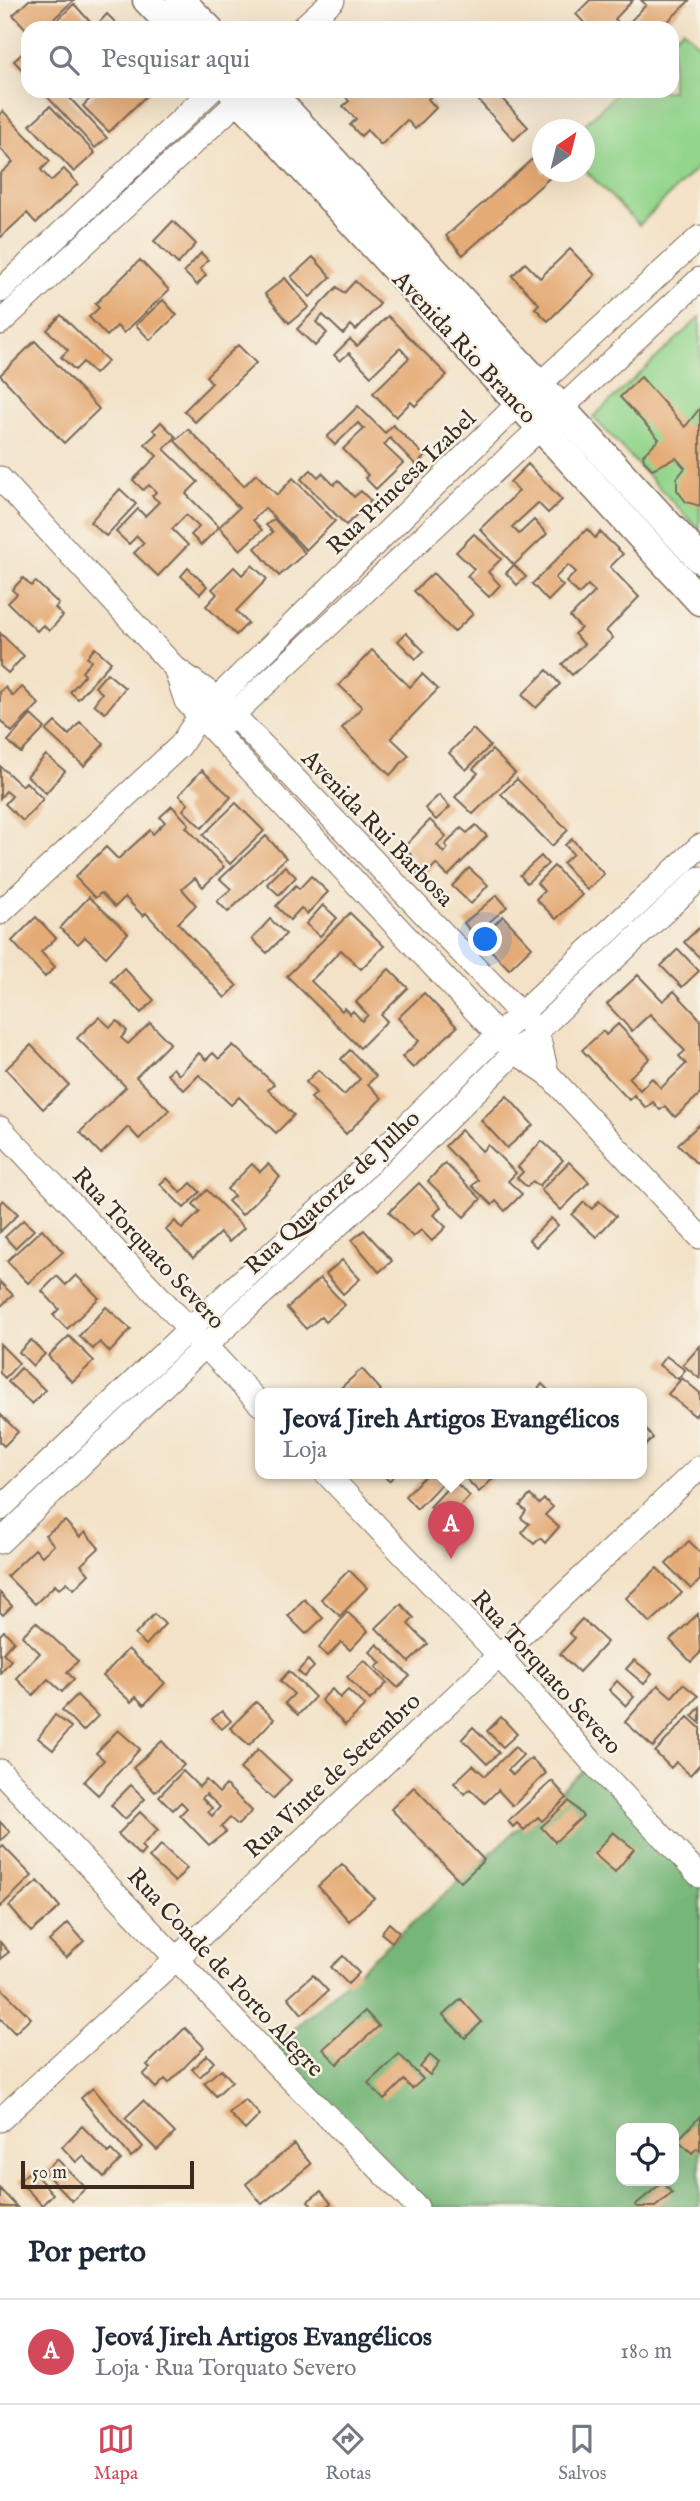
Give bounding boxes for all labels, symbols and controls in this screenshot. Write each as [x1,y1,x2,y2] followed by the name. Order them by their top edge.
[21,21,679,98] search box
[45,41,83,79] icon: search
[101,43,250,76] text: Pesquisar aqui
[532,119,595,182] north arrow
[384,264,543,431] street label: Avenida Rio Branco
[321,404,483,562] street label: Rua Princesa Izabel
[293,743,460,915] street label: Avenida Rui Barbosa
[468,922,502,956] your location
[239,1104,427,1282] street label: Rua Quatorze de Julho
[65,1161,231,1337] street label: Rua Torquato Severo
[255,1388,647,1479] popup
[283,1403,619,1436] text: Jeová Jireh Artigos Evangélicos
[283,1436,327,1465] text: Loja
[428,1501,474,1559] pin: A
[464,1584,628,1762] street label: Rua Torquato Severo
[238,1686,428,1866] street label: Rua Vinte de Setembro
[120,1862,330,2084] street label: Rua Conde de Porto Alegre
[616,2123,679,2186] map controls
[616,2123,679,2186] button: locate
[21,2158,194,2190] scale bar
[32,2161,67,2185] text: 50 m
[28,2234,146,2272] text: Por perto
[95,2321,432,2354] text: Jeová Jireh Artigos Evangélicos
[43,2337,59,2366] text: A
[620,2337,672,2366] text: 180 m
[95,2354,356,2383] text: Loja · Rua Torquato Severo
[94,2420,138,2486] tab: Mapa
[325,2420,371,2486] tab: Rotas
[558,2420,606,2486] tab: Salvos

